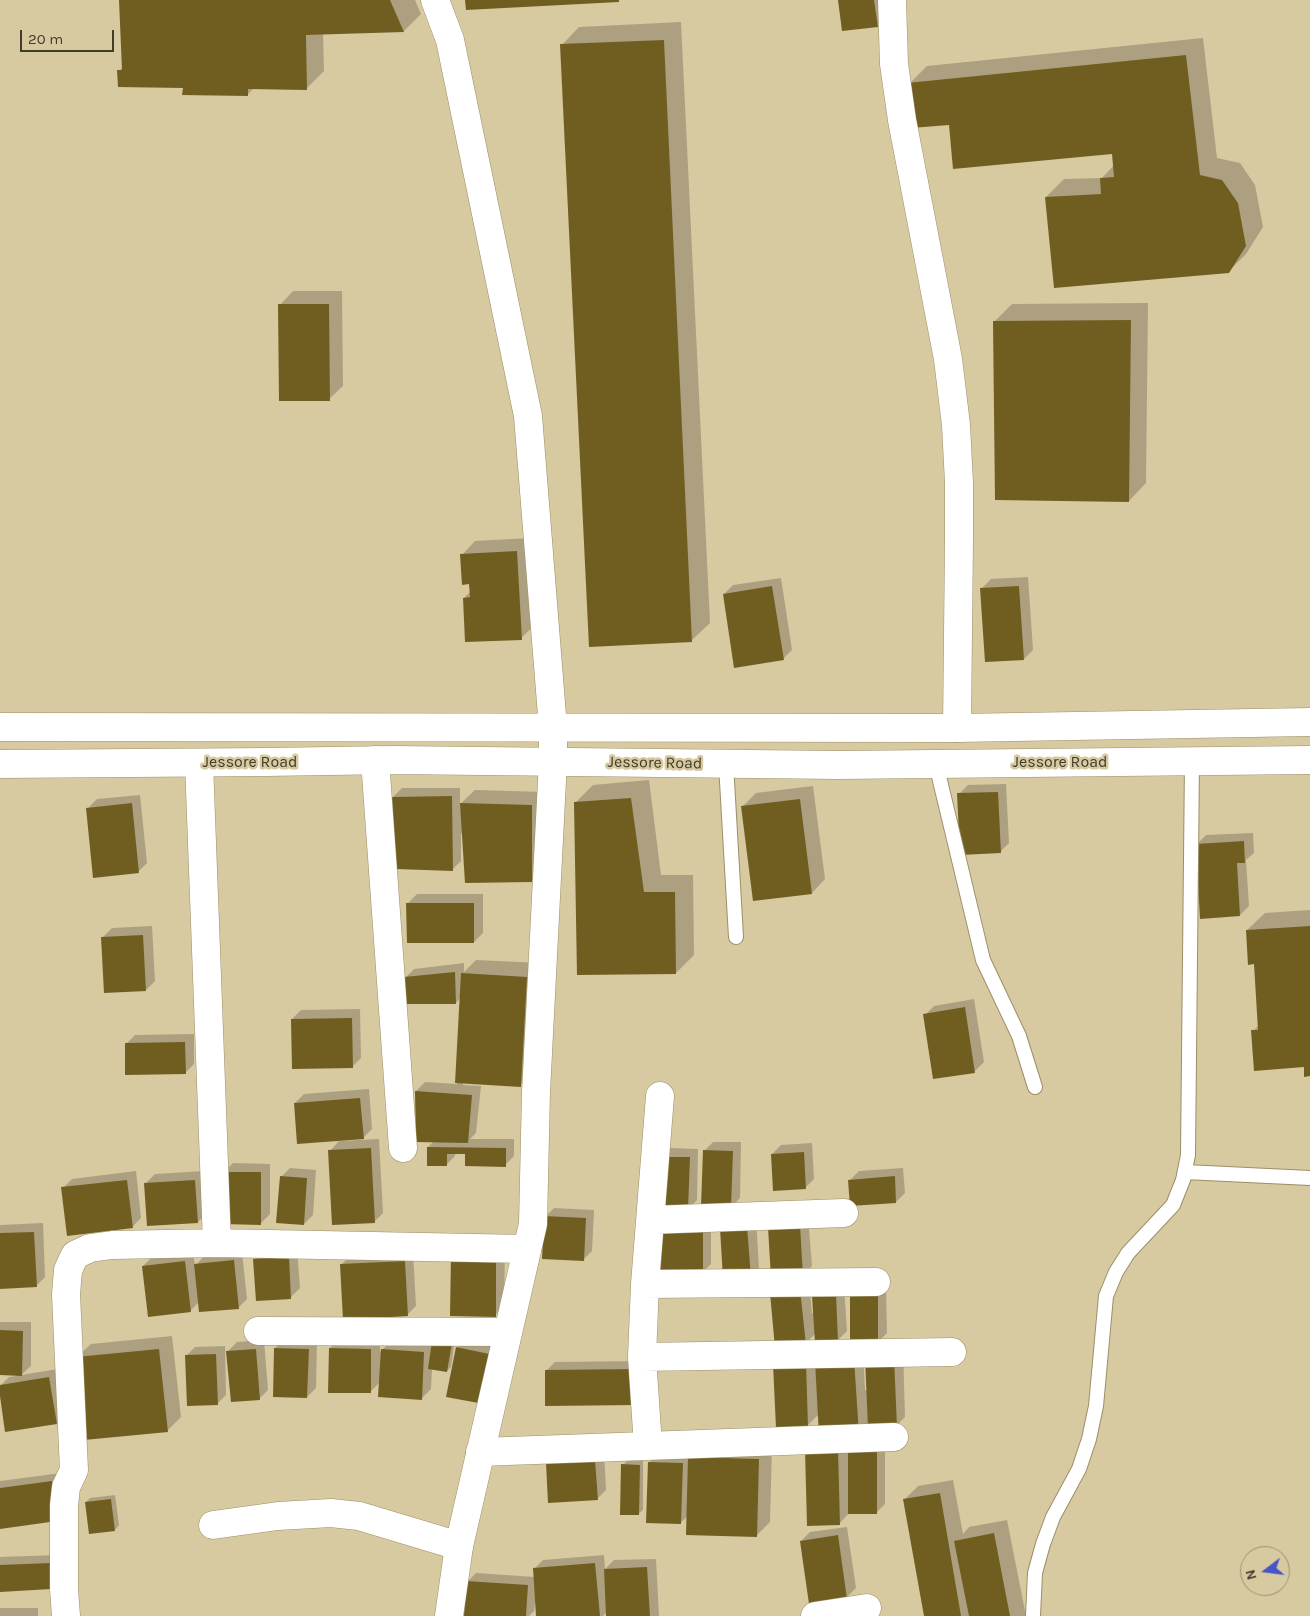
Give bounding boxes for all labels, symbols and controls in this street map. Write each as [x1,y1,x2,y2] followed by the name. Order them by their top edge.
[22,20,116,52] scale bar
[28,30,63,48] text: 20 m
[203,752,297,772] street label: Jessore Road
[1013,752,1107,772] street label: Jessore Road
[607,753,703,773] street label: Jessore Road
[1240,1546,1290,1596] north arrow
[1241,1568,1261,1582] text: N

